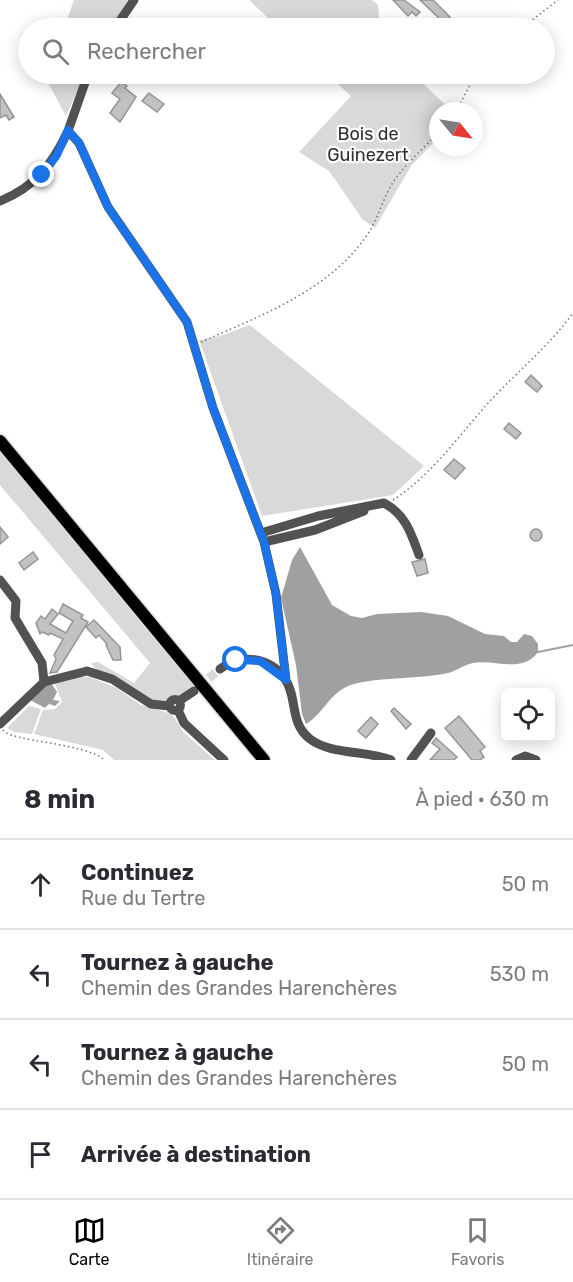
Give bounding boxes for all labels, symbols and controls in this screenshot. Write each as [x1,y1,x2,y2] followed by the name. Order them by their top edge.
[18,18,555,84] search box
[39,35,72,68] icon: search
[87,38,206,65] text: Rechercher
[429,102,483,156] north arrow
[327,123,409,166] park label: Bois de Guinezert
[28,161,54,187] route end
[222,646,248,672] route start
[501,688,555,742] map controls
[501,688,555,742] button: locate
[24,784,95,815] text: 8 min
[416,787,549,811] text: À pied · 630 m
[81,859,194,886] text: Continuez
[24,868,57,901] icon: ahead
[502,872,549,896] text: 50 m
[81,886,205,910] text: Rue du Tertre
[81,949,274,976] text: Tournez à gauche
[24,958,57,991] icon: left
[490,962,549,986] text: 530 m
[81,976,397,1000] text: Chemin des Grandes Harenchères
[81,1039,274,1066] text: Tournez à gauche
[24,1048,57,1081] icon: left
[502,1052,549,1076] text: 50 m
[81,1066,397,1090] text: Chemin des Grandes Harenchères
[24,1138,57,1171] icon: arrive
[81,1141,311,1168] text: Arrivée à destination
[69,1214,109,1269] tab: Carte
[247,1214,314,1269] tab: Itinéraire
[451,1214,504,1269] tab: Favoris

